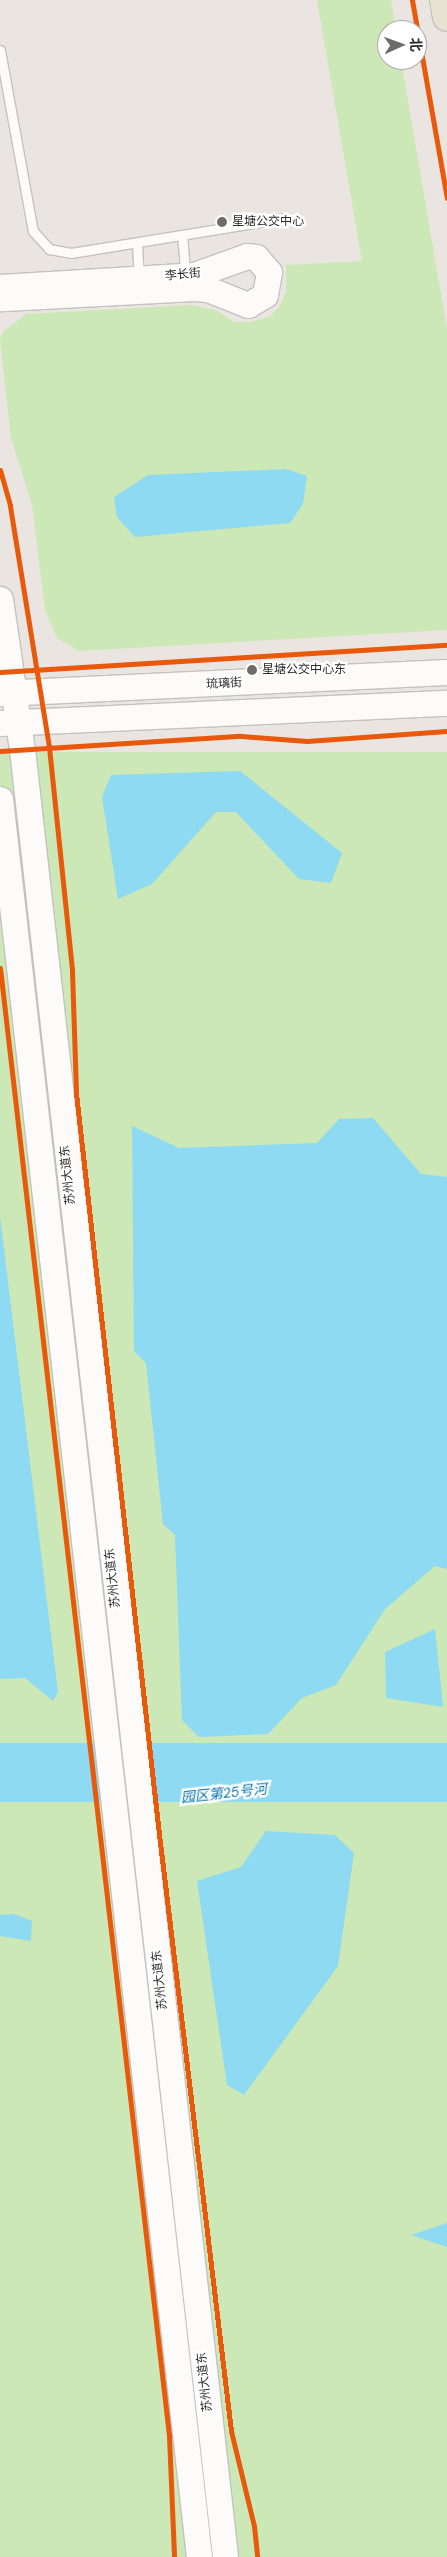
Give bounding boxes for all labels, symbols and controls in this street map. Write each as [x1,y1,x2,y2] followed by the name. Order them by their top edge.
[377,20,427,70] north arrow
[407,37,425,52] text: 北
[232,215,304,229] place label: 星塘公交中心
[216,216,228,228] marker: 星塘公交中心
[164,266,202,284] street label: 李长街
[262,663,346,677] place label: 星塘公交中心东
[246,664,258,676] marker: 星塘公交中心东
[206,676,242,692] street label: 琉璃街
[58,1144,78,1206] street label: 苏州大道东
[103,1547,123,1609] street label: 苏州大道东
[180,1780,268,1806] water label: 园区第25号河
[150,1949,170,2011] street label: 苏州大道东
[195,2351,215,2413] street label: 苏州大道东

